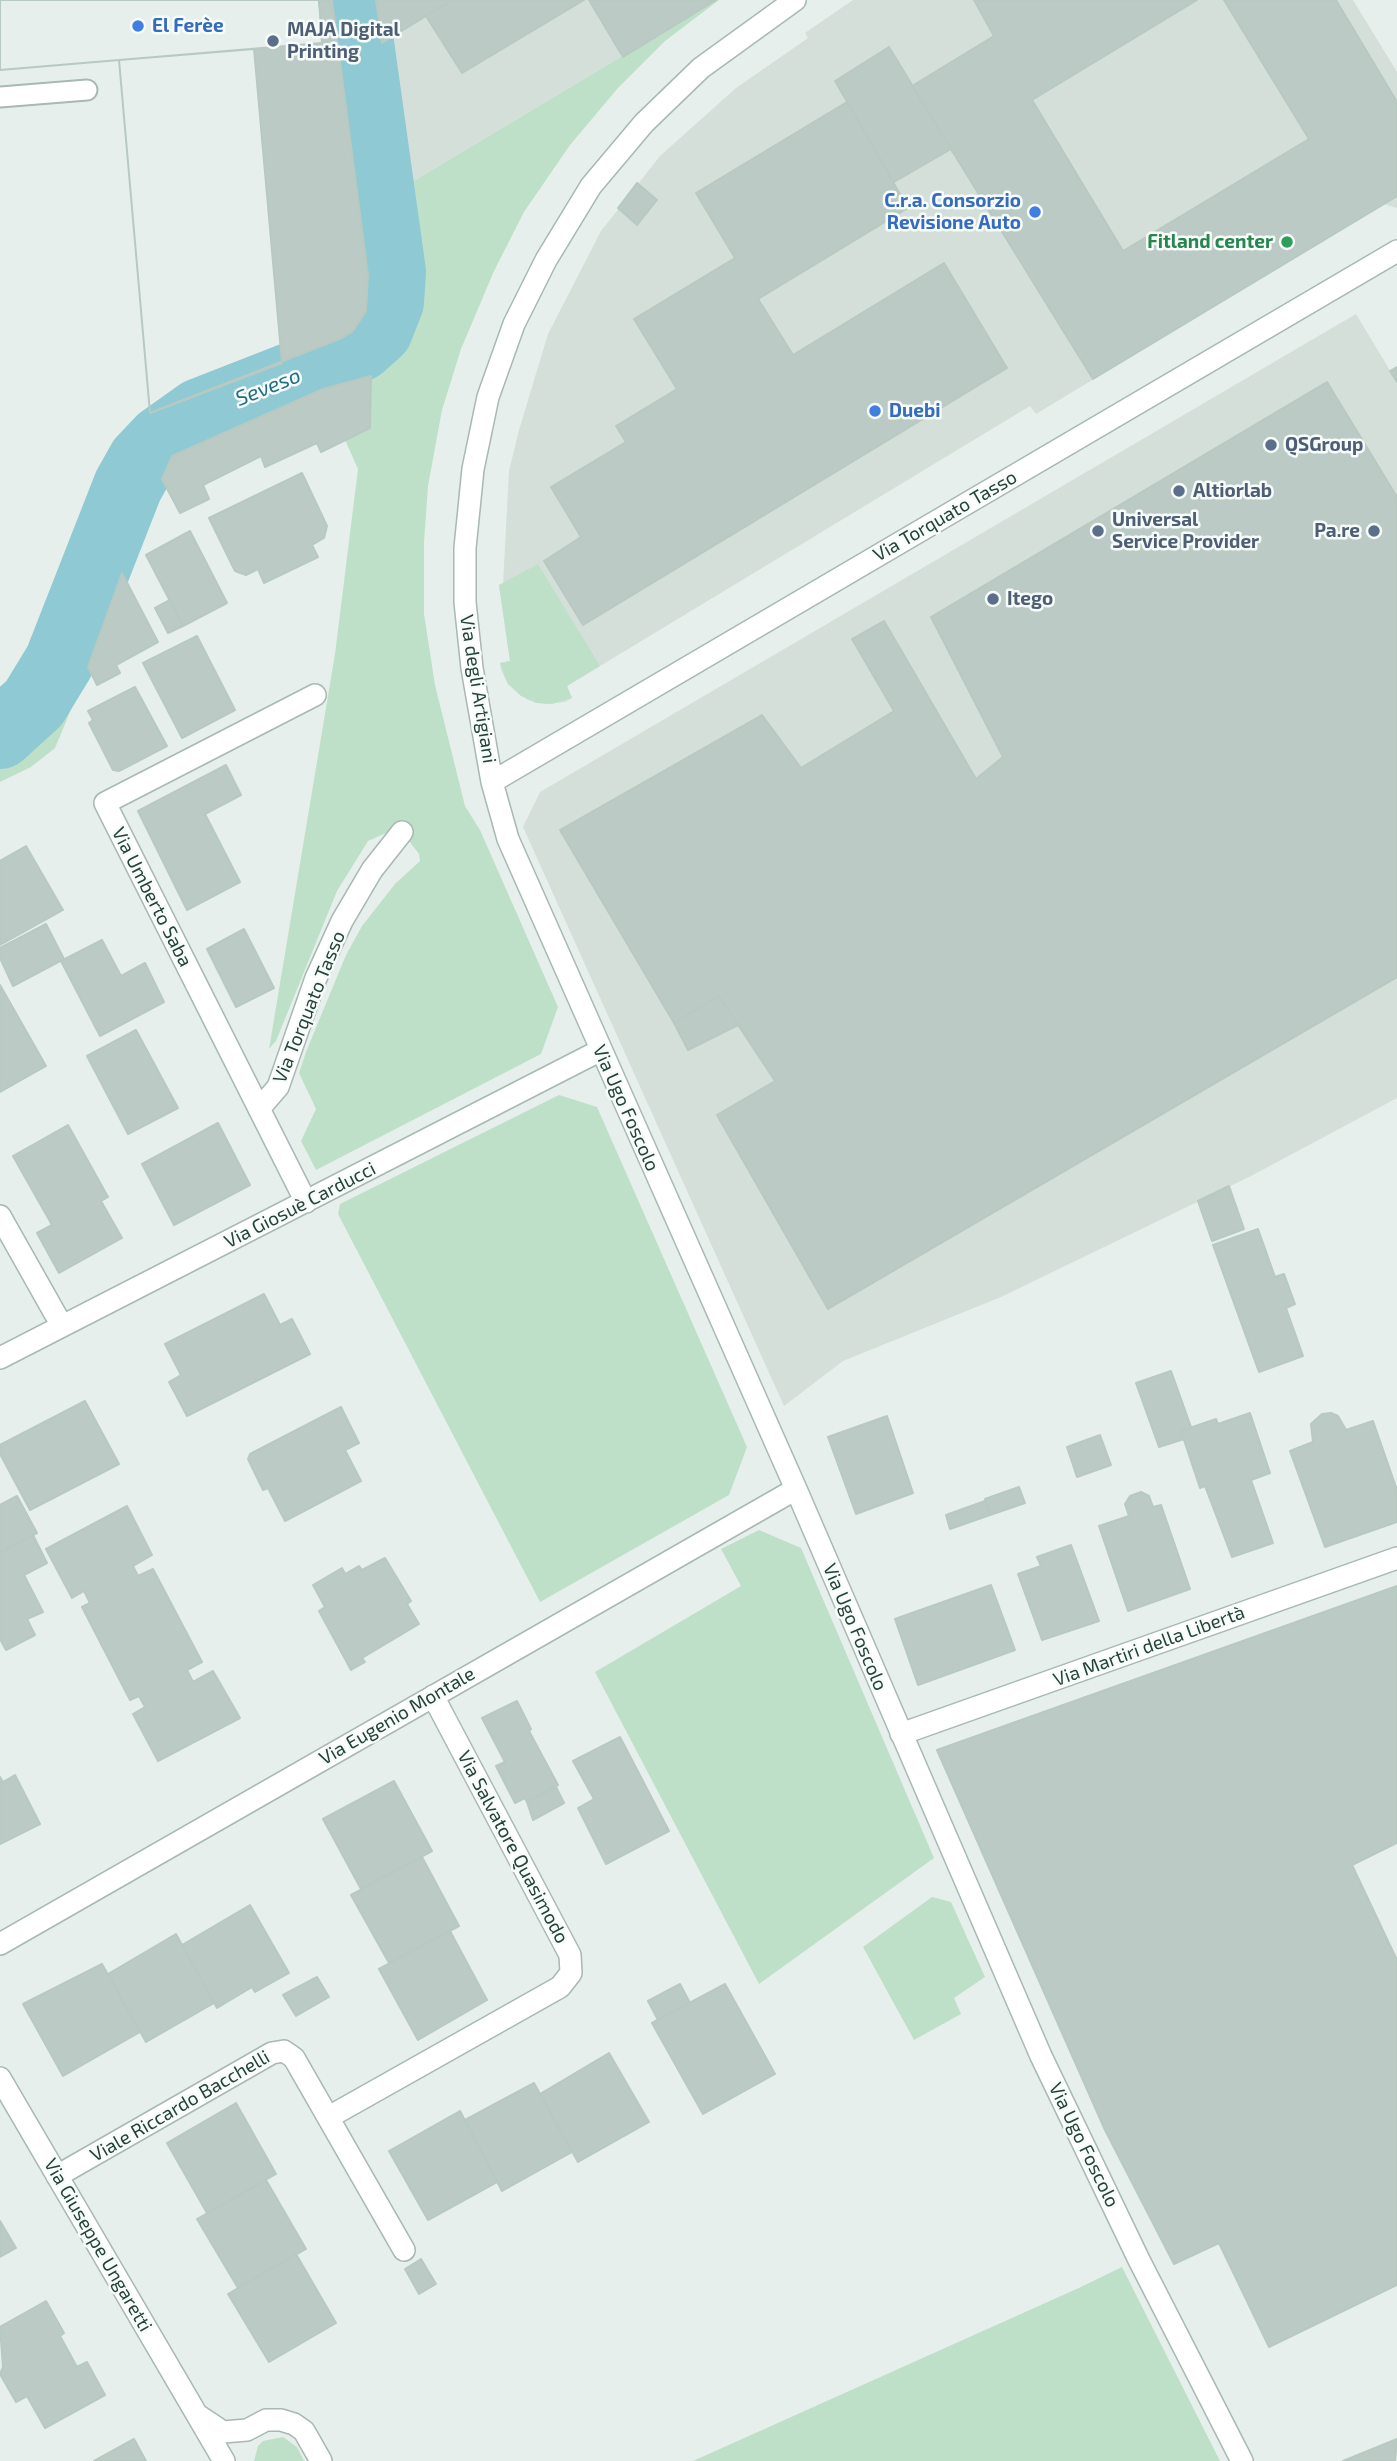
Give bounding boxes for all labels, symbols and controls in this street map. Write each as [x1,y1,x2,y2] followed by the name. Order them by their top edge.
[152,15,224,37] place label: El Ferèe
[130,18,146,34] marker: El Ferèe
[287,19,400,63] place label: MAJA Digital Printing
[265,33,281,49] marker: MAJA Digital Printing
[884,190,1021,234] place label: C.r.a. Consorzio Revisione Auto
[1027,204,1043,220] marker: C.r.a. Consorzio Revisione Auto
[1147,231,1273,253] place label: Fitland center
[1279,234,1295,250] marker: Fitland center
[232,363,304,411] water label: Seveso
[889,400,940,422] place label: Duebi
[867,403,883,419] marker: Duebi
[1285,434,1363,456] place label: QSGroup
[1263,437,1279,453] marker: QSGroup
[869,466,1021,566] street label: Via Torquato Tasso
[1193,480,1272,502] place label: Altiorlab
[1171,483,1187,499] marker: Altiorlab
[1112,509,1259,553] place label: Universal Service Provider
[1314,520,1360,542] place label: Pa.re
[1090,523,1106,539] marker: Universal Service Provider
[1366,523,1382,539] marker: Pa.re
[1007,588,1053,610] place label: Itego
[985,591,1001,607] marker: Itego
[455,613,501,765] street label: Via degli Artigiani
[107,823,197,971] street label: Via Umberto Saba
[268,928,350,1086] street label: Via Torquato Tasso
[588,1041,664,1175] street label: Via Ugo Foscolo
[220,1157,380,1253] street label: Via Giosuè Carducci
[818,1560,892,1694] street label: Via Ugo Foscolo
[1050,1601,1248,1691] street label: Via Martiri della Libertà
[315,1662,479,1770] street label: Via Eugenio Montale
[452,1747,574,1947] street label: Via Salvatore Quasimodo
[86,2045,274,2167] street label: Viale Riccardo Bacchelli
[1044,2079,1124,2211] street label: Via Ugo Foscolo
[39,2154,157,2336] street label: Via Giuseppe Ungaretti

